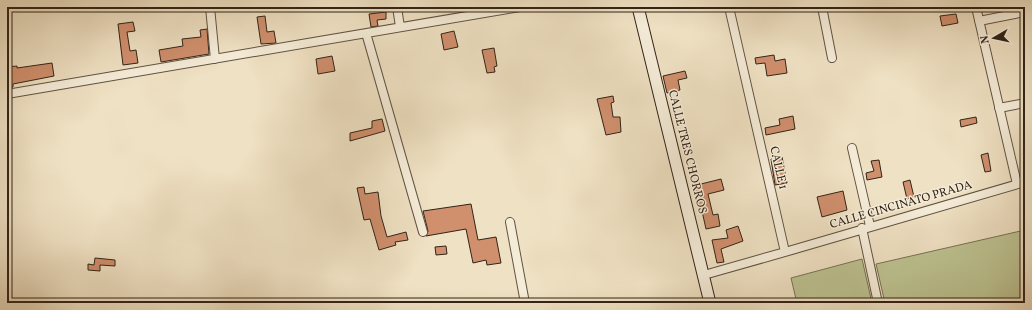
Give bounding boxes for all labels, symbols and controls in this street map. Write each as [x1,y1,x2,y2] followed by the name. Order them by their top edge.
[974,18,1014,58] north arrow
[978,34,994,44] text: N
[664,88,710,216] street label: CALLE TRES CHORROS
[765,145,791,191] street label: CALLE 1
[828,177,974,233] street label: CALLE CINCINATO PRADA

